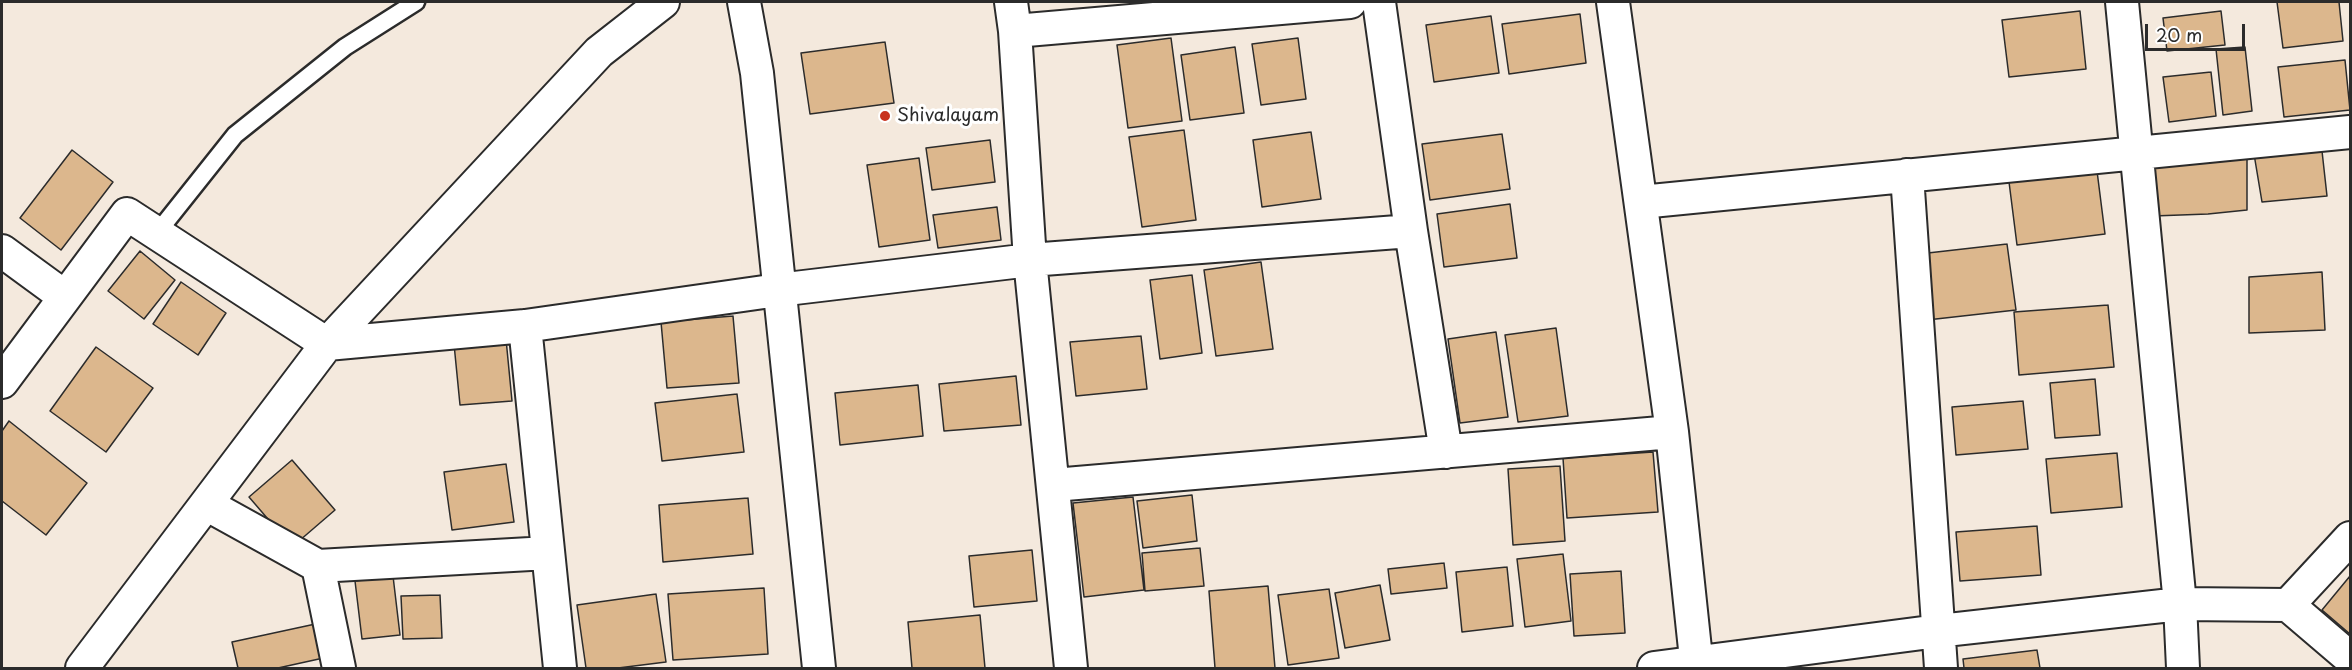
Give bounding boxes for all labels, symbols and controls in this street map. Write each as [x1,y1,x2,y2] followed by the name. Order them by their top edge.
[2148,12,2248,50] scale bar
[2156,21,2202,48] text: 20 m
[897,105,999,127] place label: Shivalayam
[878,109,892,123] marker: Shivalayam

